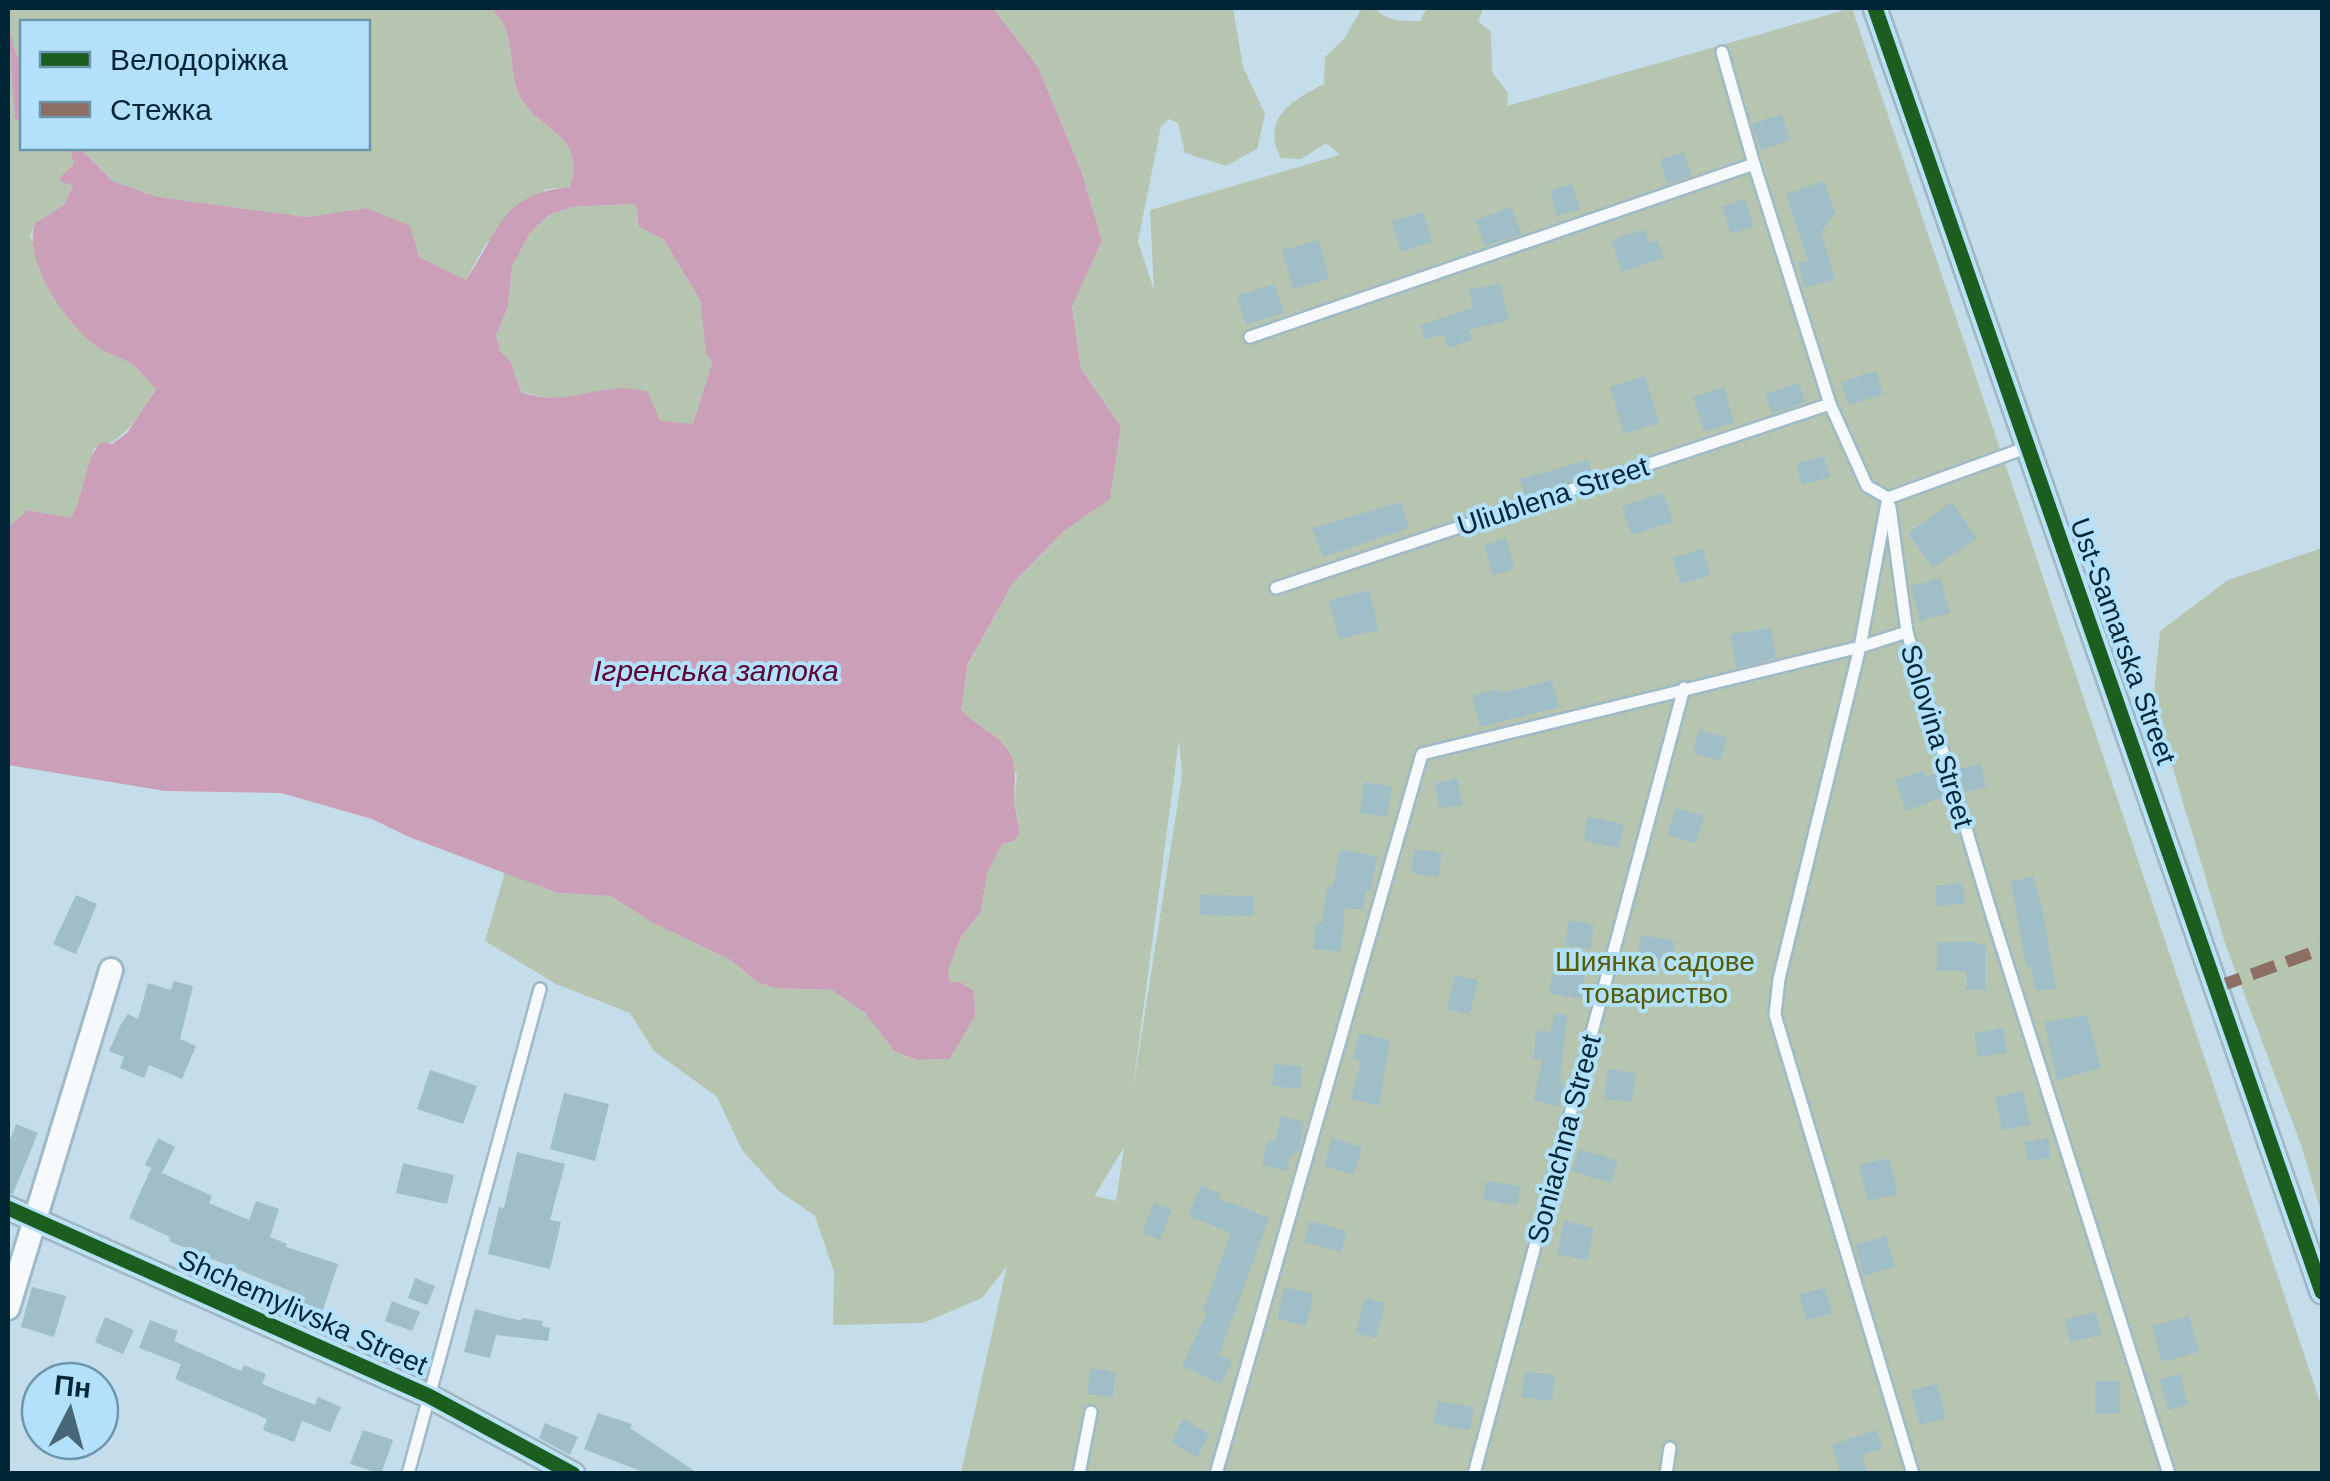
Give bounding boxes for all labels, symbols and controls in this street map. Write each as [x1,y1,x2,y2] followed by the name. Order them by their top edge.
[20,20,370,150] legend
[110,43,288,76] text: Велодоріжка
[110,93,212,126] text: Стежка
[1453,450,1653,542] street label: Uliublena Street
[2064,514,2182,769] street label: Ust-Samarska Street
[1894,641,1980,832] street label: Solovina Street
[593,654,839,687] water label: Ігренська затока
[1555,946,1755,1009] park label: Шиянка садове товариство
[1521,1031,1607,1247] street label: Soniachna Street
[174,1243,432,1381] street label: Shchemylivska Street
[20,1361,120,1461] north arrow
[53,1369,93,1404] text: Пн

